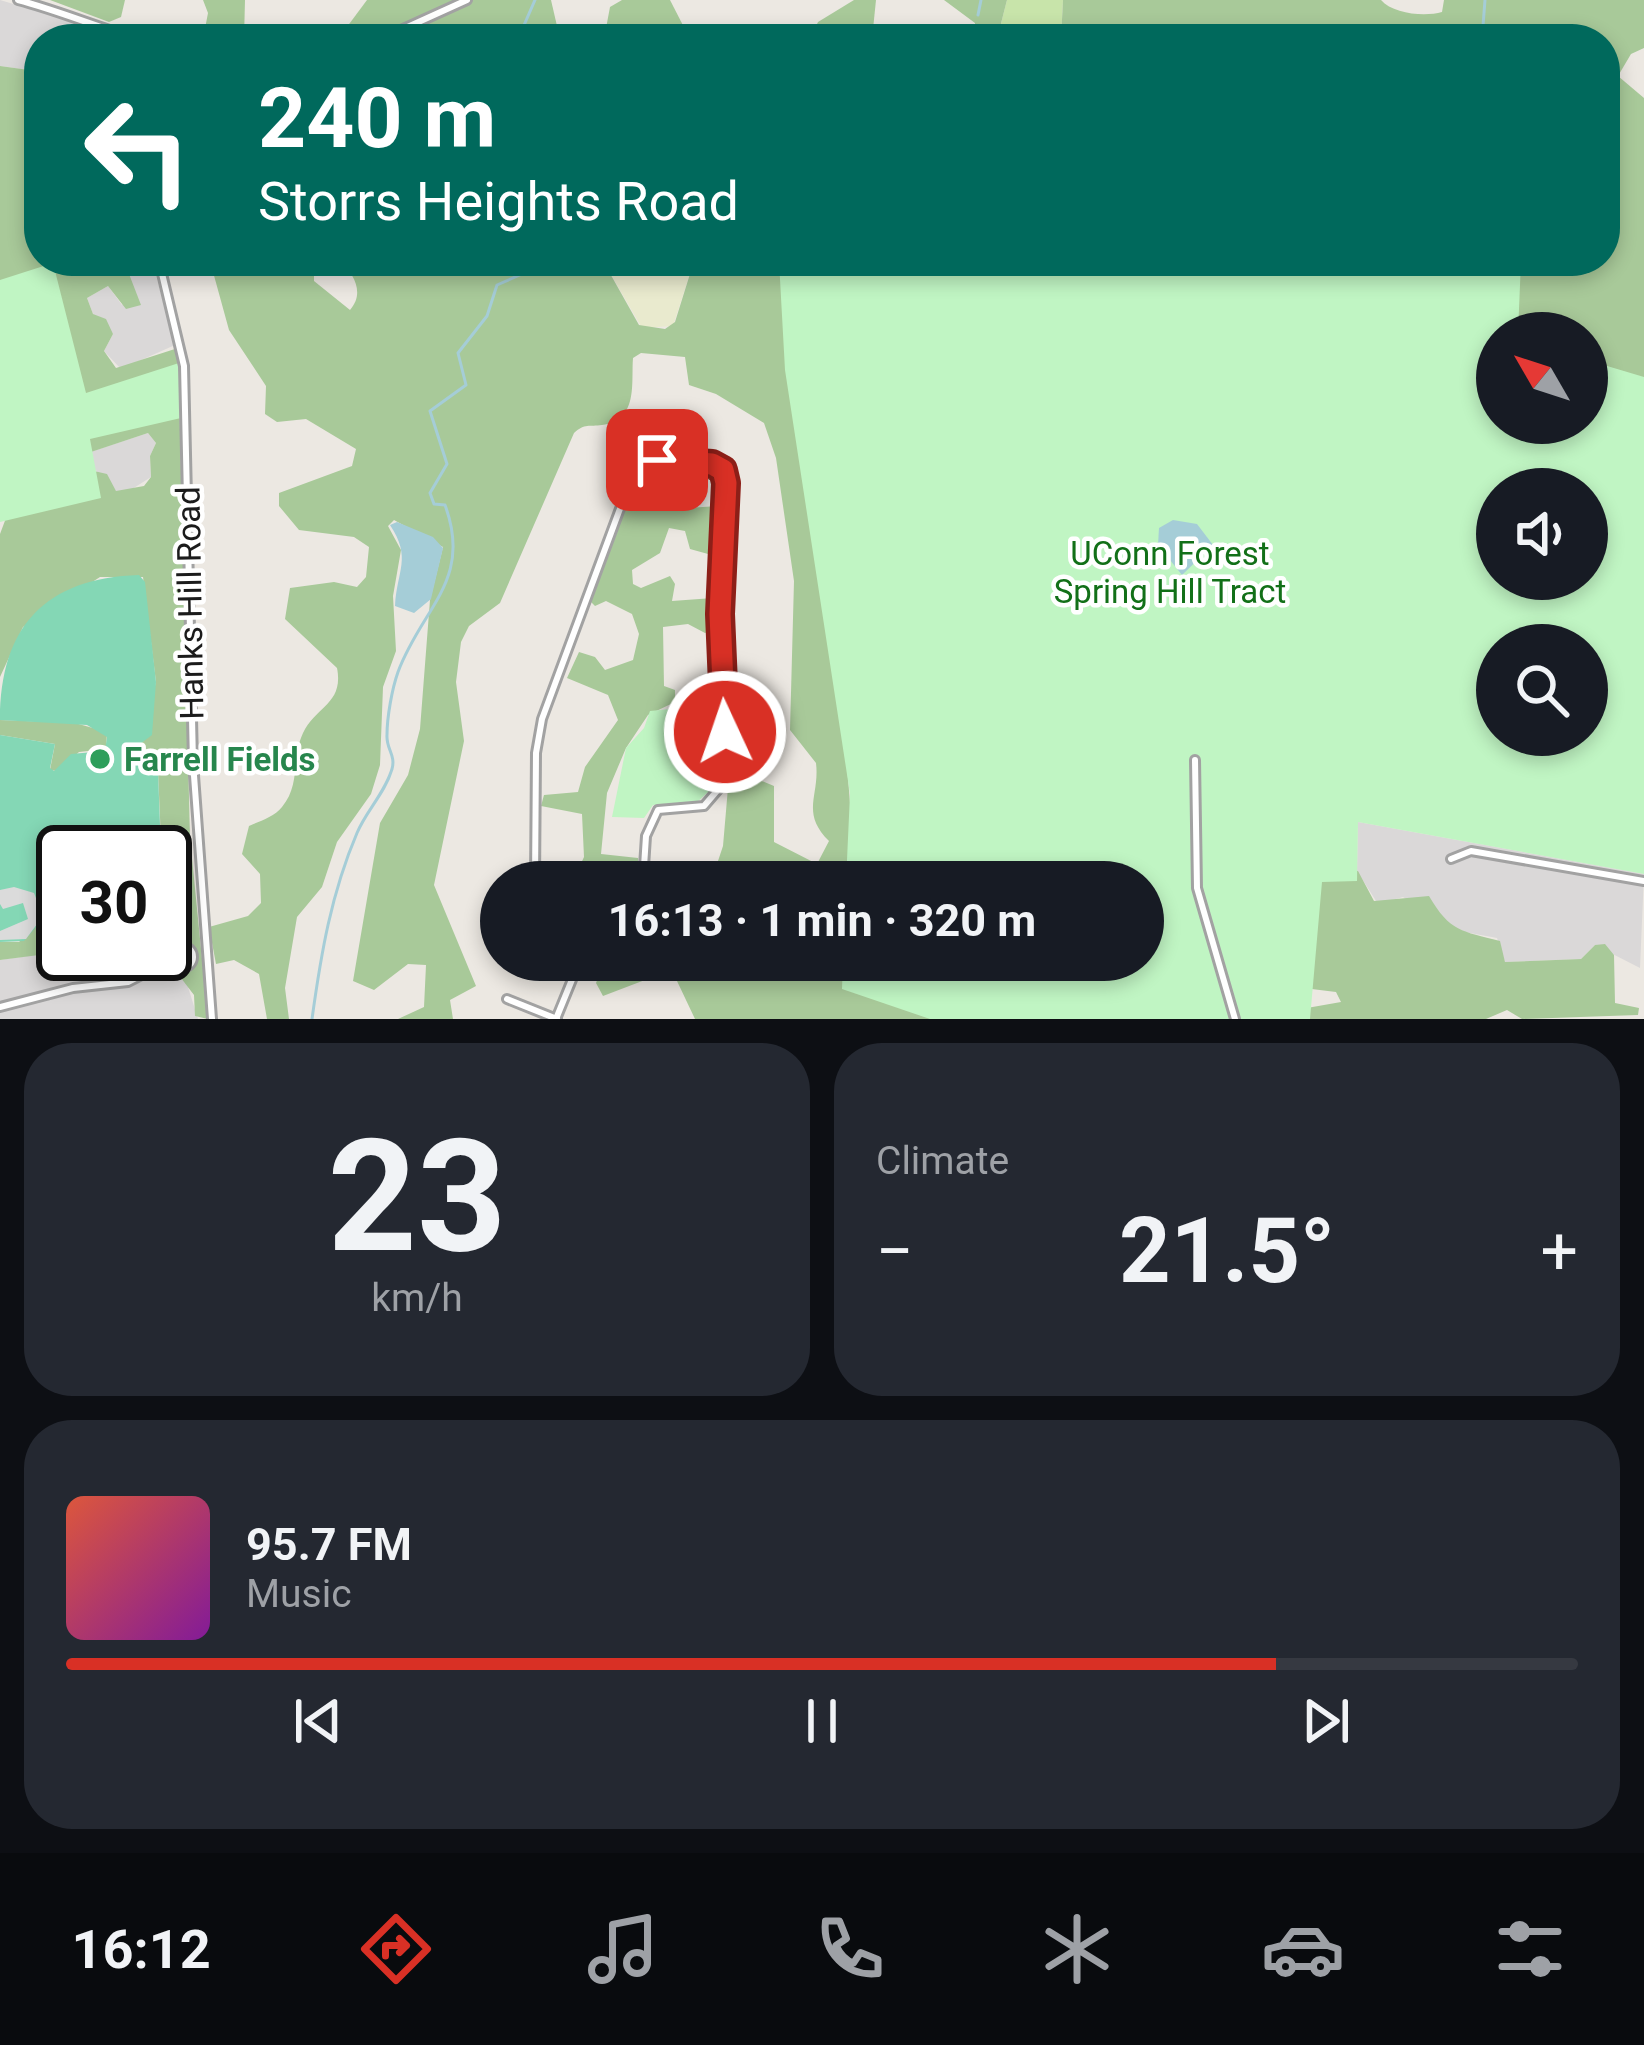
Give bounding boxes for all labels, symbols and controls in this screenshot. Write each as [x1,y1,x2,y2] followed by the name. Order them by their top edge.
[258,69,496,168] text: 240 m
[60,72,216,228] icon: left
[258,170,739,233] text: Storrs Heights Road
[1476,312,1608,444] north arrow
[1476,312,1608,756] map controls
[606,409,708,511] pin
[624,427,690,493] icon: arrive
[1476,468,1608,600] button: sound
[168,486,212,720] street label: Hanks Hill Road
[1054,534,1286,611] park label: UConn Forest Spring Hill Tract
[1476,624,1608,756] button: search
[662,669,788,795] position arrow
[124,740,316,779] place label: Farrell Fields
[87,746,113,772] marker: Farrell Fields
[36,825,192,981] speed limit sign: 30
[608,894,1036,947] text: 16:13 · 1 min · 320 m
[327,1105,507,1288] text: 23
[876,1138,1009,1184] text: Climate
[1119,1199,1335,1304] text: 21.5°
[876,1213,914,1290] text: −
[1541,1213,1578,1290] text: +
[371,1275,463,1321] text: km/h
[246,1518,412,1571] text: 95.7 FM
[246,1571,352,1617] text: Music
[285,1688,351,1754] icon: previous
[789,1688,855,1754] icon: pause
[1293,1688,1359,1754] icon: next
[354,1907,438,1991] icon: directions
[581,1907,665,1991] icon: music
[808,1907,892,1991] icon: phone
[1035,1907,1119,1991] icon: climate
[1261,1907,1345,1991] icon: car
[1488,1907,1572,1991] icon: filters
[71,1918,211,1981] text: 16:12

